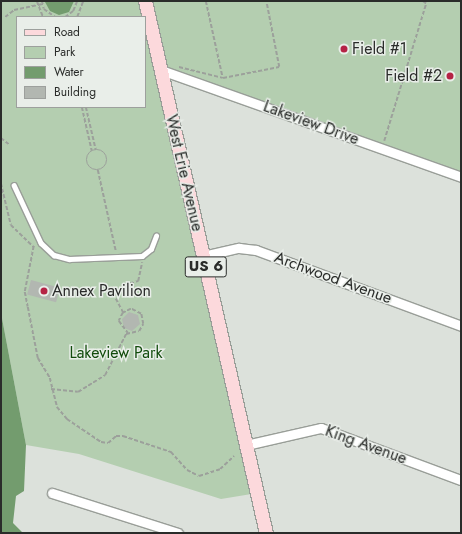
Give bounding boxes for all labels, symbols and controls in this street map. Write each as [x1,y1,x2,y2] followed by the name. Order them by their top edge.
[16,16,146,108] legend
[54,23,80,41] text: Road
[352,39,407,59] place label: Field #1
[54,43,75,61] text: Park
[339,44,349,54] marker: Field #1
[54,63,84,81] text: Water
[385,66,442,86] place label: Field #2
[445,71,455,81] marker: Field #2
[54,83,96,101] text: Building
[261,97,361,149] street label: Lakeview Drive
[161,113,207,233] street label: West Erie Avenue
[272,248,394,308] street label: Archwood Avenue
[184,254,228,280] road number: US 6
[52,281,151,301] place label: Annex Pavilion
[39,286,49,296] marker: Annex Pavilion
[69,343,163,363] park label: Lakeview Park
[323,421,409,469] street label: King Avenue

